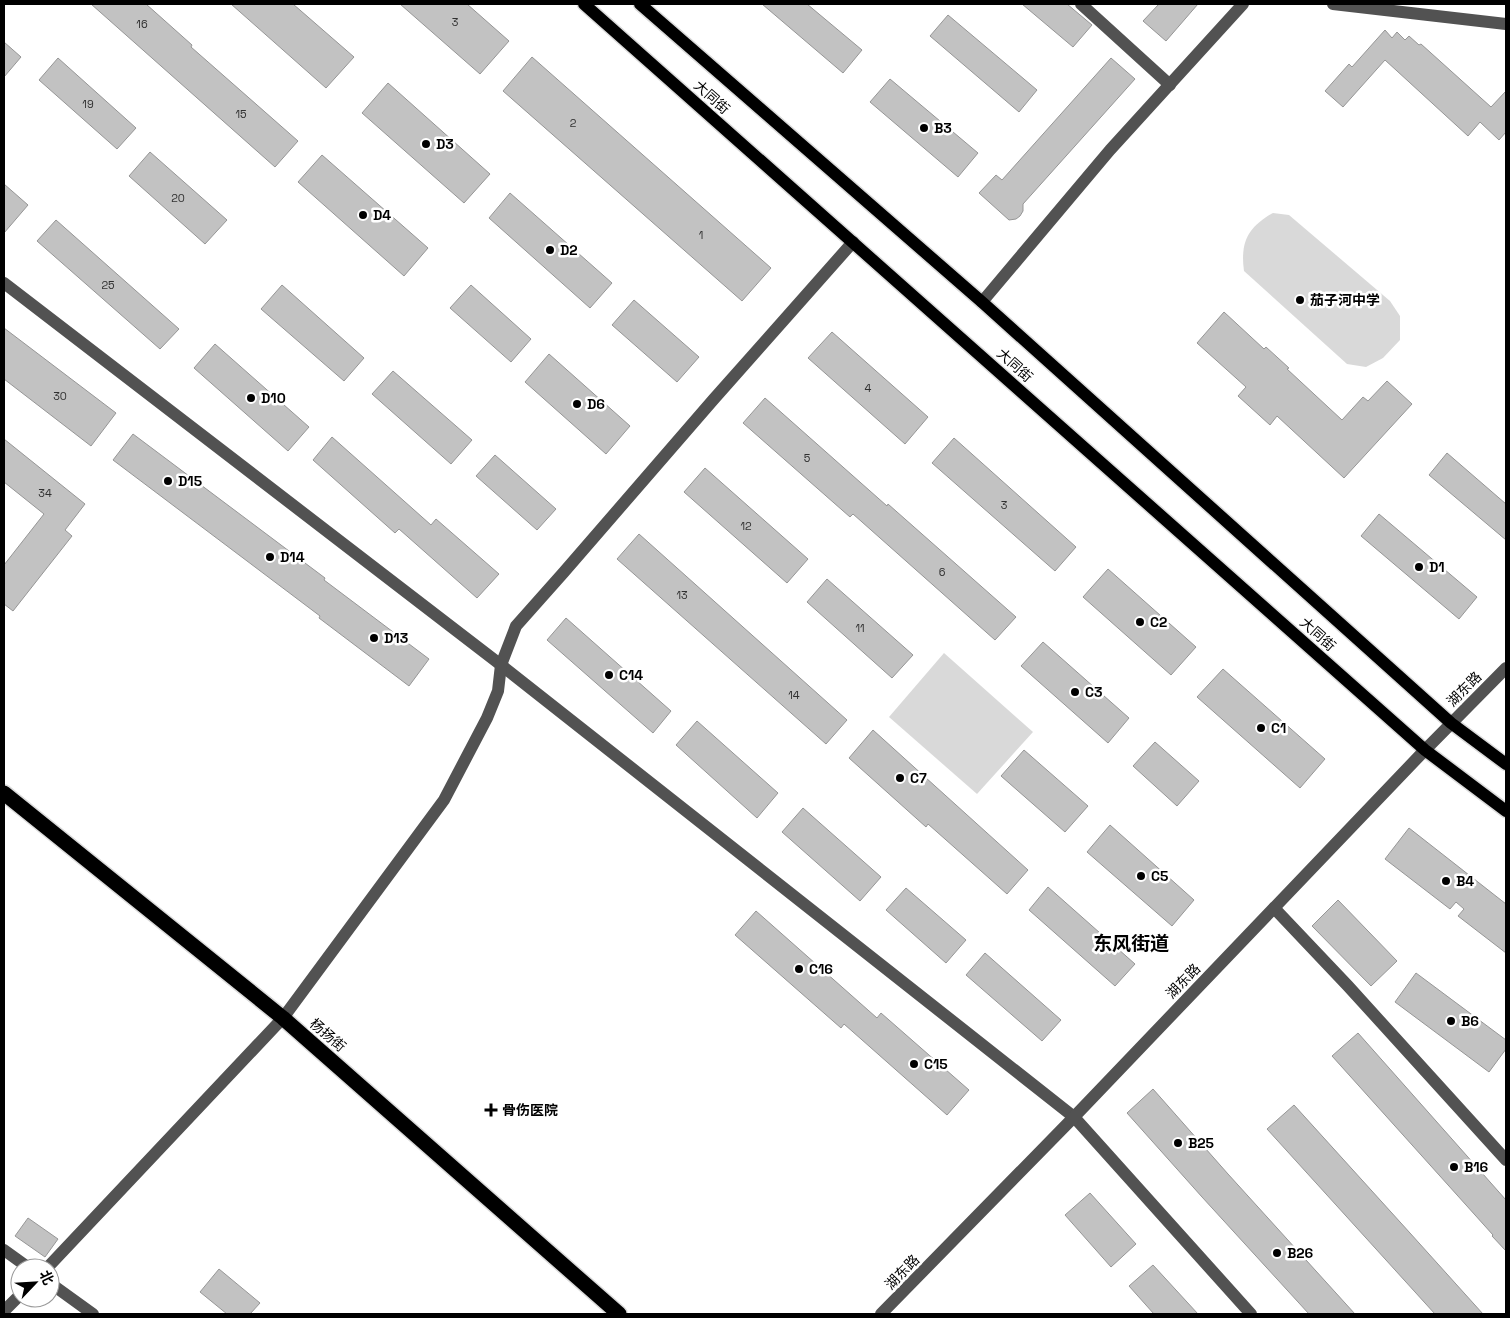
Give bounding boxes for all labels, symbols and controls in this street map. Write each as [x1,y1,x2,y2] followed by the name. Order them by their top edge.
[452,15,459,29] house number: 3
[136,17,148,31] house number: 16
[690,76,734,118] street label: 大同街
[82,97,94,111] house number: 19
[235,107,247,121] house number: 15
[570,116,577,130] house number: 2
[934,119,952,137] place label: B3
[918,122,930,134] marker: B3
[436,135,454,153] place label: D3
[420,138,432,150] marker: D3
[171,191,185,205] house number: 20
[373,206,391,224] place label: D4
[357,209,369,221] marker: D4
[699,228,703,242] house number: 1
[560,241,578,259] place label: D2
[544,244,556,256] marker: D2
[101,278,115,292] house number: 25
[1310,291,1380,309] place label: 茄子河中学
[1294,294,1306,306] marker: 茄子河中学
[993,344,1037,386] street label: 大同街
[865,381,872,395] house number: 4
[53,389,67,403] house number: 30
[261,389,286,407] place label: D10
[245,392,257,404] marker: D10
[587,395,605,413] place label: D6
[571,398,583,410] marker: D6
[804,451,811,465] house number: 5
[178,472,202,490] place label: D15
[162,475,174,487] marker: D15
[38,486,52,500] house number: 34
[1001,498,1008,512] house number: 3
[740,519,752,533] house number: 12
[280,548,305,566] place label: D14
[264,551,276,563] marker: D14
[1429,558,1445,576] place label: D1
[1413,561,1425,573] marker: D1
[939,565,946,579] house number: 6
[676,588,688,602] house number: 13
[1150,613,1167,631] place label: C2
[1296,613,1340,655] street label: 大同街
[1134,616,1146,628] marker: C2
[855,621,865,635] house number: 11
[384,629,408,647] place label: D13
[368,632,380,644] marker: D13
[619,666,643,684] place label: C14
[1443,668,1485,710] street label: 湖东路
[603,669,615,681] marker: C14
[1085,683,1103,701] place label: C3
[1069,686,1081,698] marker: C3
[788,688,800,702] house number: 14
[1271,719,1286,737] place label: C1
[1255,722,1267,734] marker: C1
[910,769,927,787] place label: C7
[894,772,906,784] marker: C7
[1151,867,1168,885] place label: C5
[1135,870,1147,882] marker: C5
[1456,872,1474,890] place label: B4
[1440,875,1452,887] marker: B4
[1093,931,1169,956] district label: 东风街道
[809,960,833,978] place label: C16
[1162,960,1204,1002] street label: 湖东路
[793,963,805,975] marker: C16
[1461,1012,1479,1030] place label: B6
[306,1014,350,1056] street label: 杨扬街
[1445,1015,1457,1027] marker: B6
[924,1055,948,1073] place label: C15
[908,1058,920,1070] marker: C15
[502,1101,558,1119] place label: 骨伤医院
[484,1103,498,1117] marker: 骨伤医院
[1188,1134,1214,1152] place label: B25
[1172,1137,1184,1149] marker: B25
[1464,1158,1489,1176] place label: B16
[1448,1161,1460,1173] marker: B16
[1287,1244,1314,1262] place label: B26
[1271,1247,1283,1259] marker: B26
[881,1251,923,1293] street label: 湖东路
[10,1258,60,1308] north arrow
[36,1267,58,1288] text: 北

